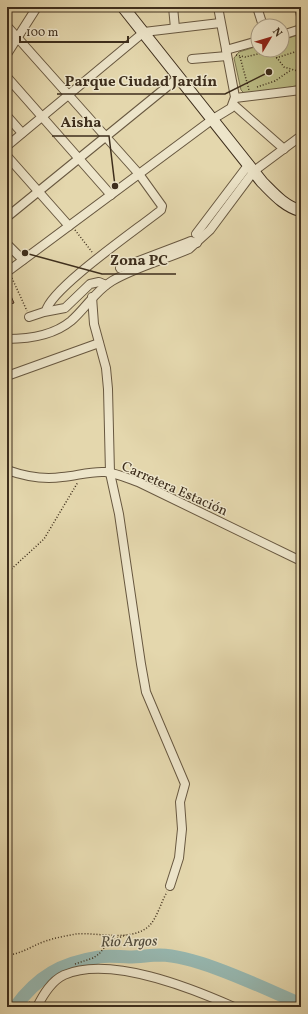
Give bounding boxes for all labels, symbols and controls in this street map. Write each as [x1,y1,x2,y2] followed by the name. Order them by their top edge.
[20,18,128,44] scale bar
[250,18,290,58] north arrow
[26,25,59,41] text: 100 m
[268,25,285,41] text: N
[57,67,225,94] callout: Parque Ciudad Jardín
[65,72,217,93] text: Parque Ciudad Jardín
[52,109,109,136] callout: Aisha
[61,113,101,134] text: Aisha
[102,247,176,274] callout: Zona PC
[110,251,168,272] text: Zona PC
[118,457,230,521] street label: Carretera Estación
[100,931,158,953] water label: Río Argos

